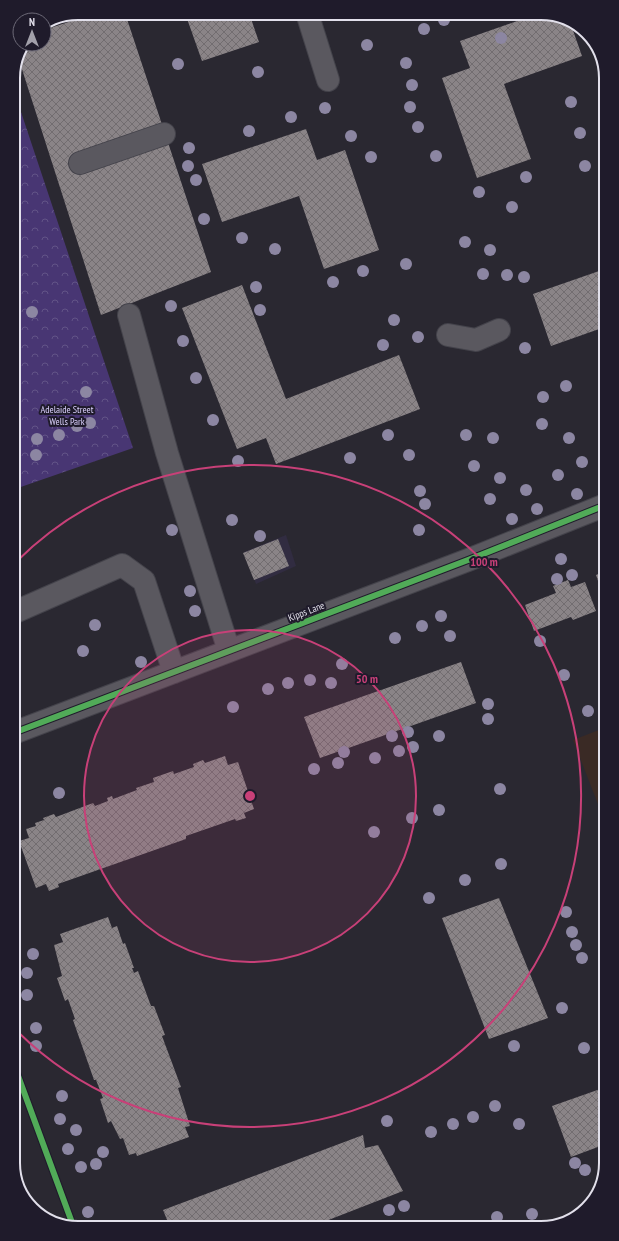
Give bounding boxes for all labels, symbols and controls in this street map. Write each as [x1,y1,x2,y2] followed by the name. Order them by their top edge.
[12,12,52,52] north arrow
[29,15,35,29] text: N
[41,403,94,428] park label: Adelaide Street Wells Park
[470,554,498,569] text: 100 m
[286,599,326,624] street label: Kipps Lane
[356,671,378,686] text: 50 m
[243,789,257,803] centre of rings

